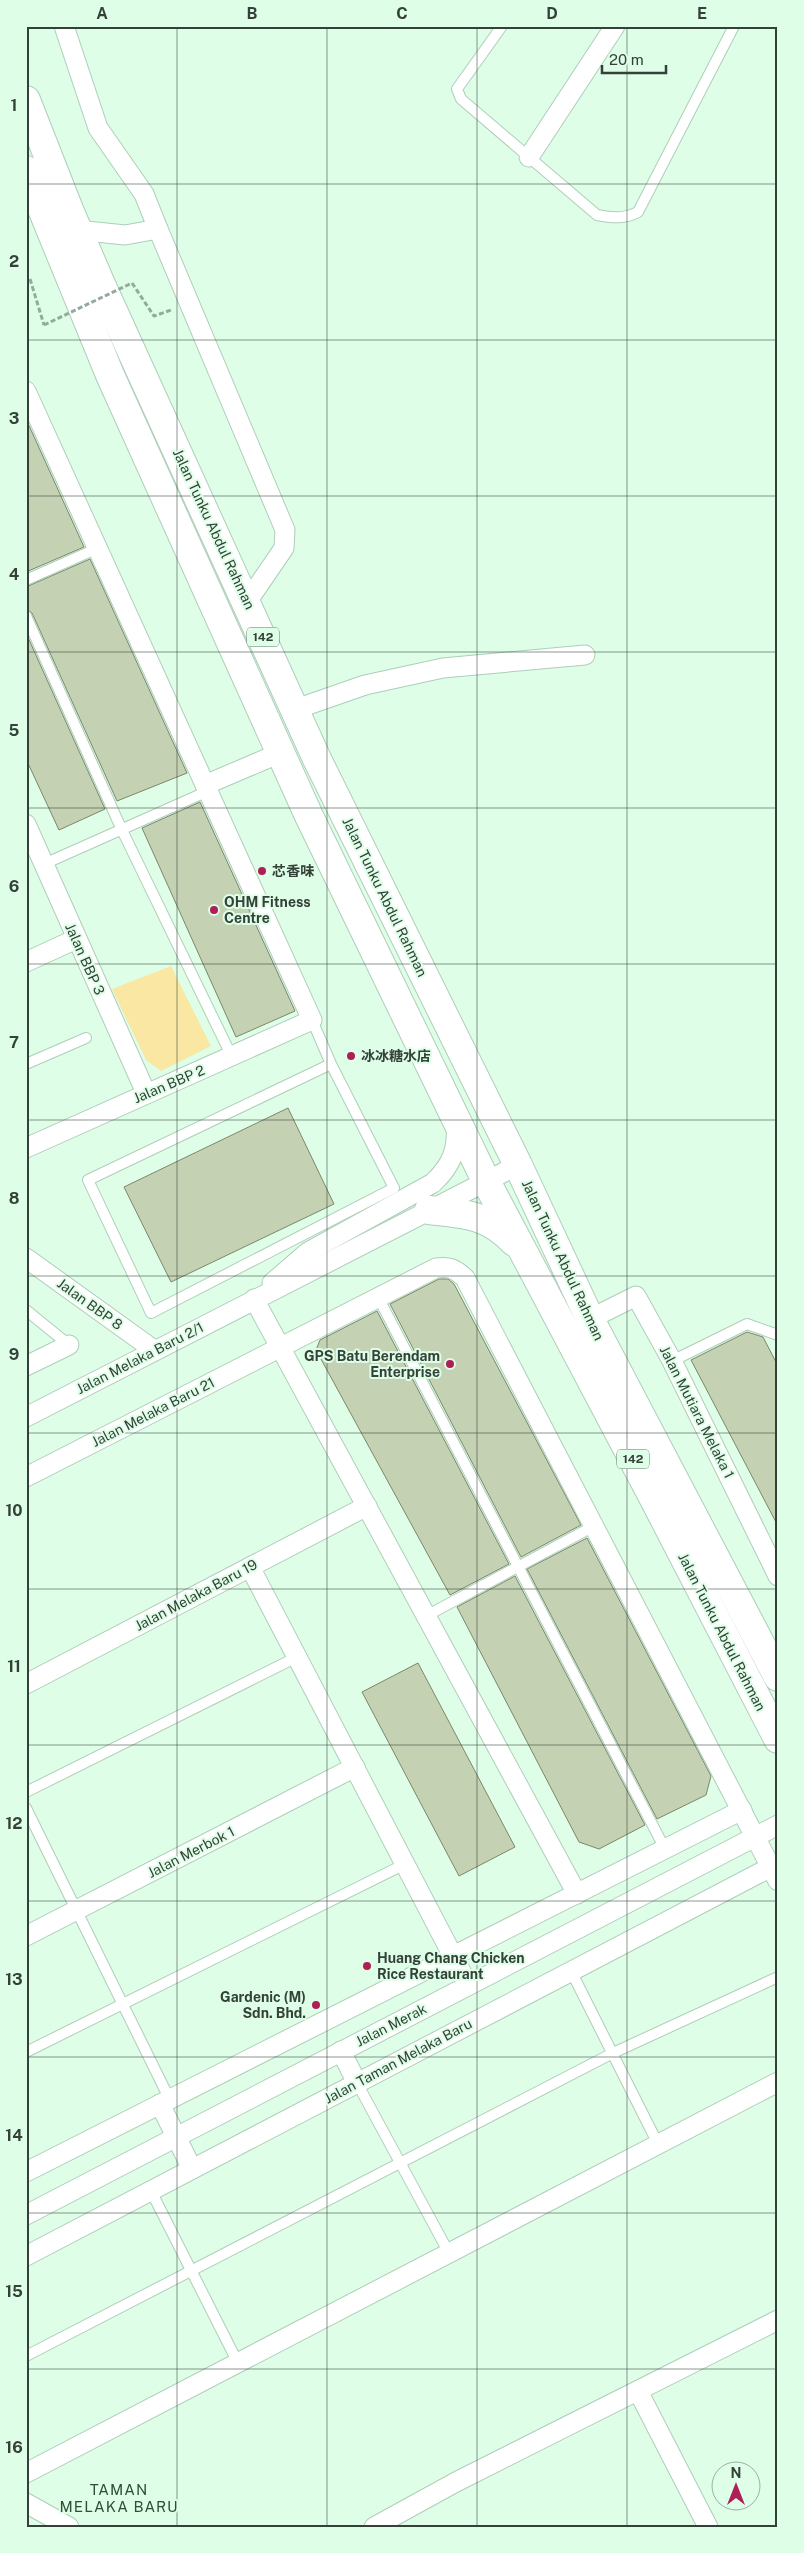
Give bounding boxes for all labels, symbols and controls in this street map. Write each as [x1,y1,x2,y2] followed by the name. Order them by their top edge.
[96,4,108,23] text: A
[247,4,258,23] text: B
[396,4,408,23] text: C
[546,4,558,23] text: D
[697,4,707,23] text: E
[602,42,665,74] scale bar
[609,51,644,68] text: 20 m
[11,96,17,115] text: 1
[9,252,19,271] text: 2
[9,409,19,428] text: 3
[170,446,258,612] street label: Jalan Tunku Abdul Rahman
[9,565,20,584] text: 4
[247,628,279,646] road number: 142
[9,721,20,740] text: 5
[339,815,431,979] street label: Jalan Tunku Abdul Rahman
[272,863,315,879] place label: 芯香味
[256,865,268,877] marker: 芯香味
[9,877,19,896] text: 6
[224,894,311,926] place label: OHM Fitness Centre
[208,904,220,916] marker: OHM Fitness Centre
[62,921,108,997] street label: Jalan BBP 3
[9,1033,19,1052] text: 7
[361,1048,431,1064] place label: 冰冰糖水店
[345,1050,357,1062] marker: 冰冰糖水店
[131,1062,207,1106] street label: Jalan BBP 2
[519,1177,607,1343] street label: Jalan Tunku Abdul Rahman
[9,1189,20,1208] text: 8
[54,1275,126,1333] street label: Jalan BBP 8
[74,1319,206,1397] street label: Jalan Melaka Baru 2/1
[657,1343,737,1481] street label: Jalan Mutiara Melaka 1
[9,1345,19,1364] text: 9
[304,1348,440,1380] place label: GPS Batu Berendam Enterprise
[444,1358,456,1370] marker: GPS Batu Berendam Enterprise
[89,1374,217,1450] street label: Jalan Melaka Baru 21
[617,1450,649,1468] road number: 142
[5,1501,23,1520] text: 10
[675,1550,769,1714] street label: Jalan Tunku Abdul Rahman
[132,1556,260,1634] street label: Jalan Melaka Baru 19
[7,1657,21,1676] text: 11
[5,1814,23,1833] text: 12
[145,1823,237,1881] street label: Jalan Merbok 1
[377,1950,525,1982] place label: Huang Chang Chicken Rice Restaurant
[361,1960,373,1972] marker: Huang Chang Chicken Rice Restaurant
[5,1970,23,1989] text: 13
[220,1989,306,2021] place label: Gardenic (M) Sdn. Bhd.
[310,1999,322,2011] marker: Gardenic (M) Sdn. Bhd.
[353,2000,429,2050] street label: Jalan Merak
[321,2015,475,2107] street label: Jalan Taman Melaka Baru
[5,2126,23,2145] text: 14
[5,2282,23,2301] text: 15
[5,2438,23,2457] text: 16
[712,2460,762,2510] north arrow
[731,2465,741,2481] text: N
[60,2481,178,2515] district label: TAMAN MELAKA BARU

